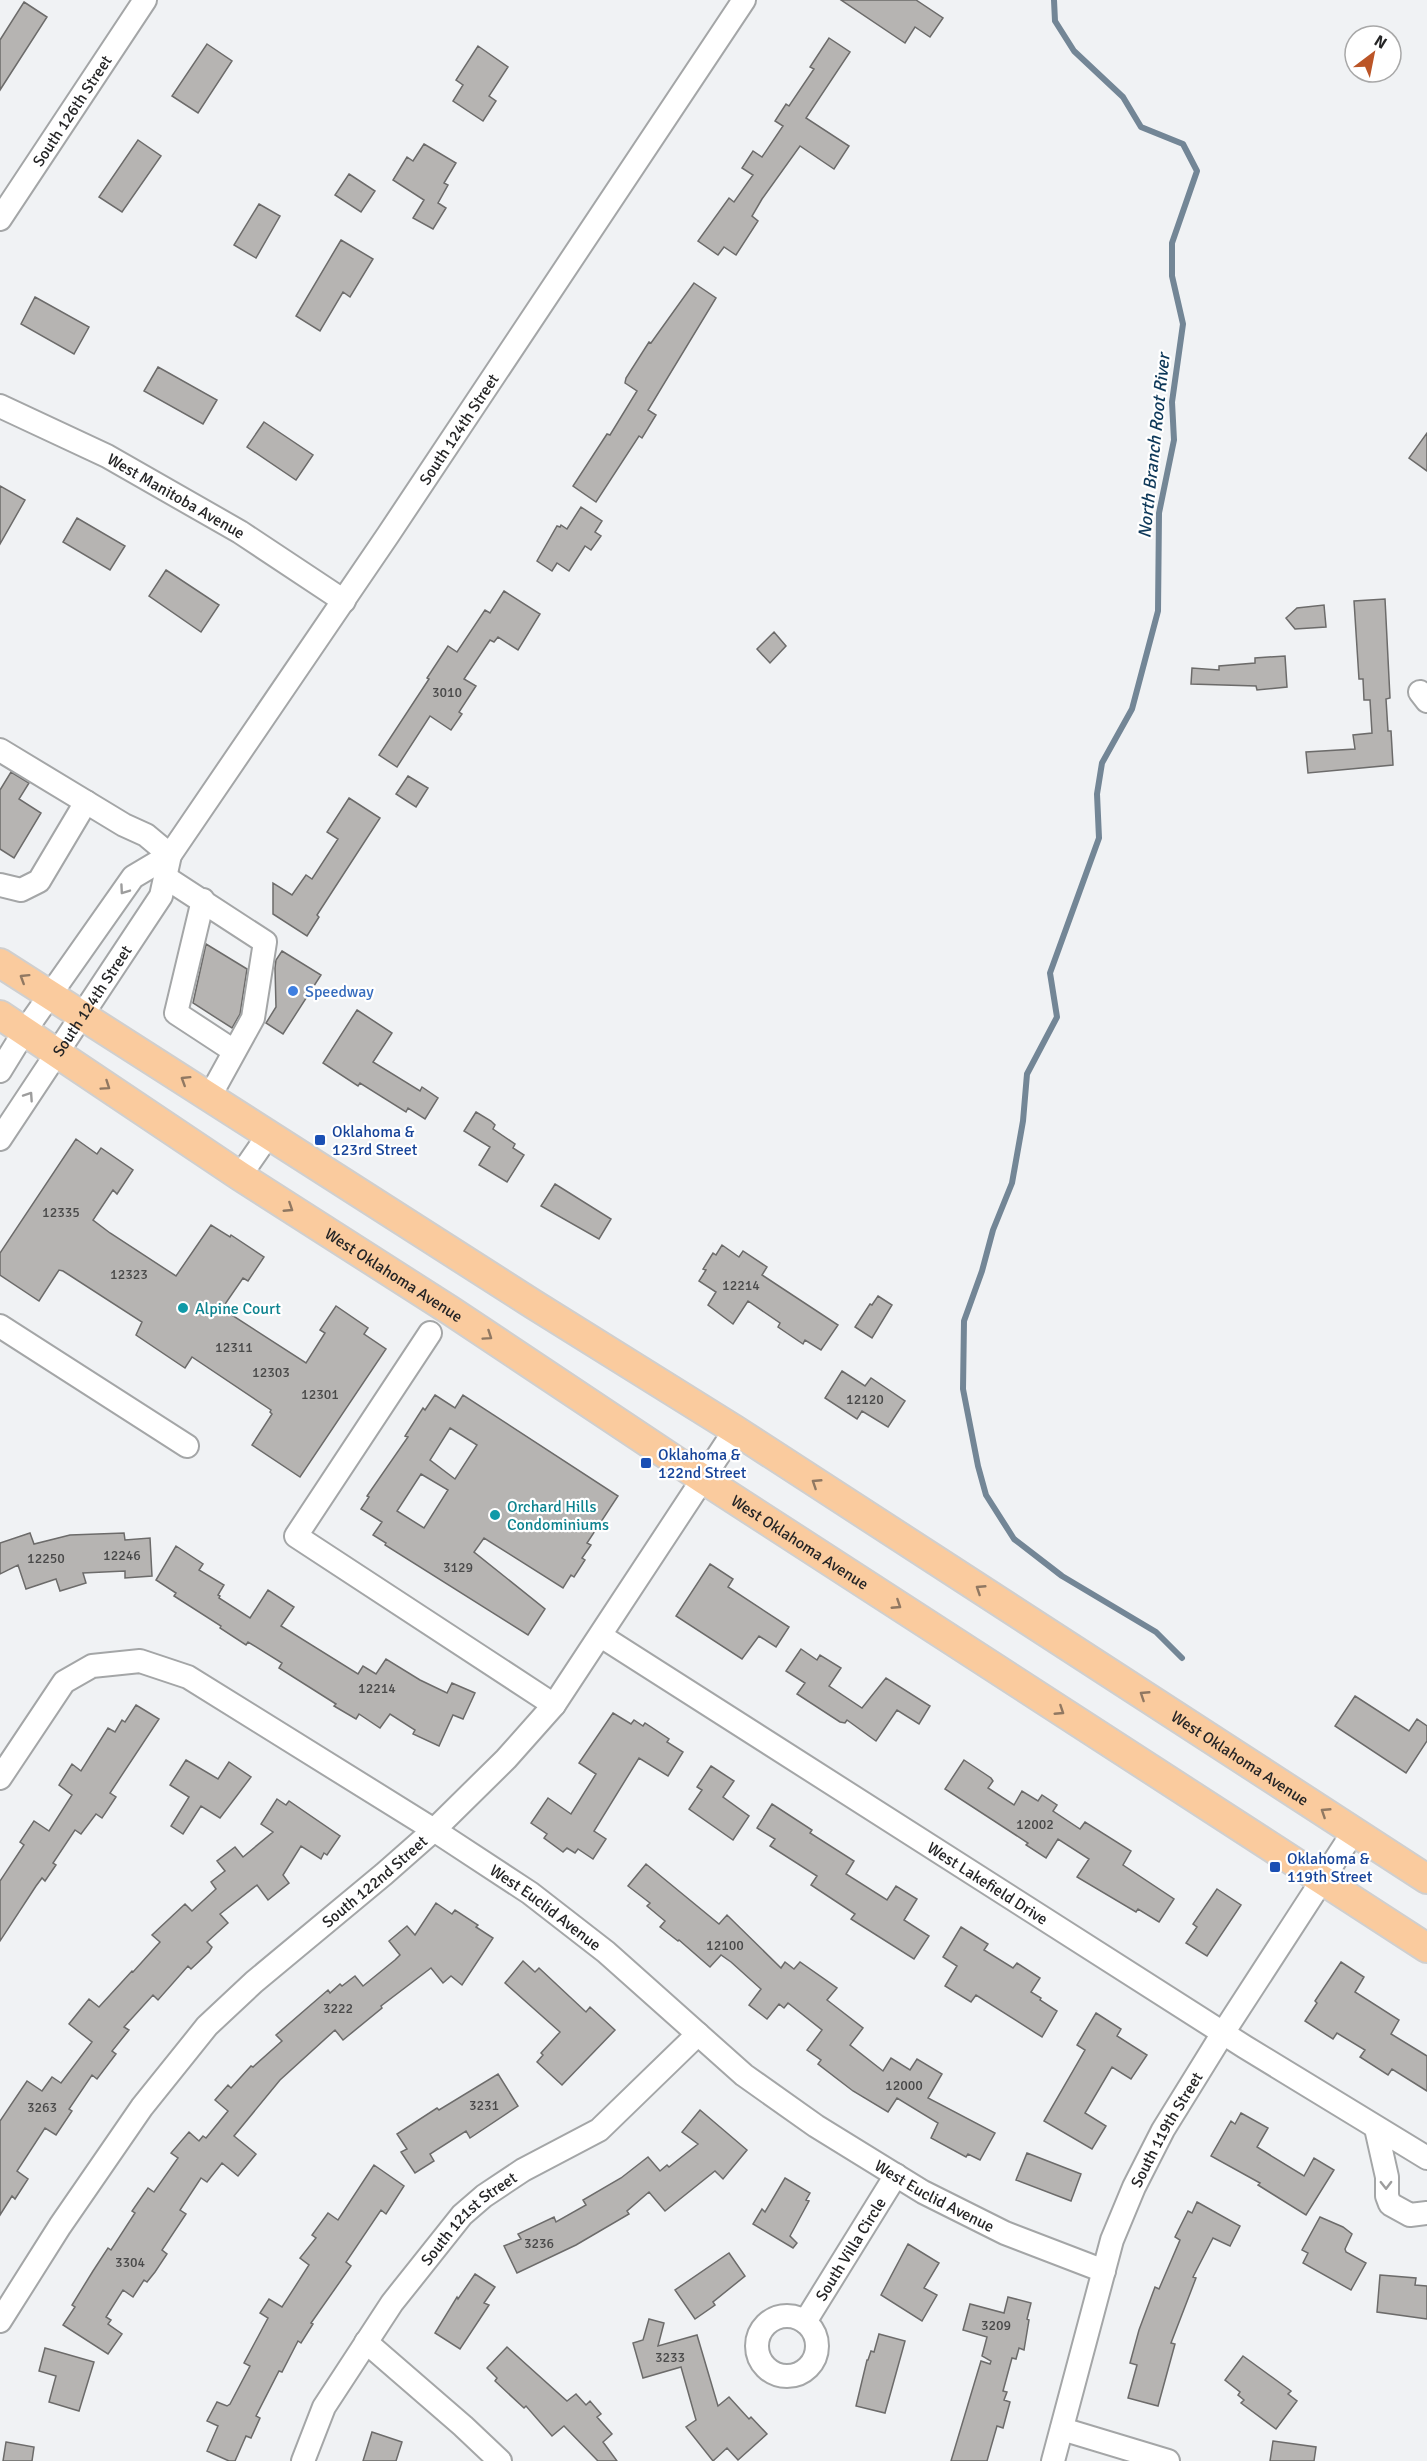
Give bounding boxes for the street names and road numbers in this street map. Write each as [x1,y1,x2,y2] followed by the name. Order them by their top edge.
[29,51,117,171] street label: South 126th Street
[415,370,504,489] street label: South 124th Street
[104,449,249,544] street label: West Manitoba Avenue
[48,941,137,1061] street label: South 124th Street
[321,1224,466,1327] street label: West Oklahoma Avenue
[727,1491,872,1595] street label: West Oklahoma Avenue
[1167,1707,1312,1811] street label: West Oklahoma Avenue
[318,1831,432,1932] street label: South 122nd Street
[923,1838,1051,1930] street label: West Lakefield Drive
[486,1860,605,1955] street label: West Euclid Avenue
[1127,2068,1208,2191] street label: South 119th Street
[871,2156,997,2237] street label: West Euclid Avenue
[417,2168,521,2270] street label: South 121st Street
[812,2194,891,2305] street label: South Villa Circle

